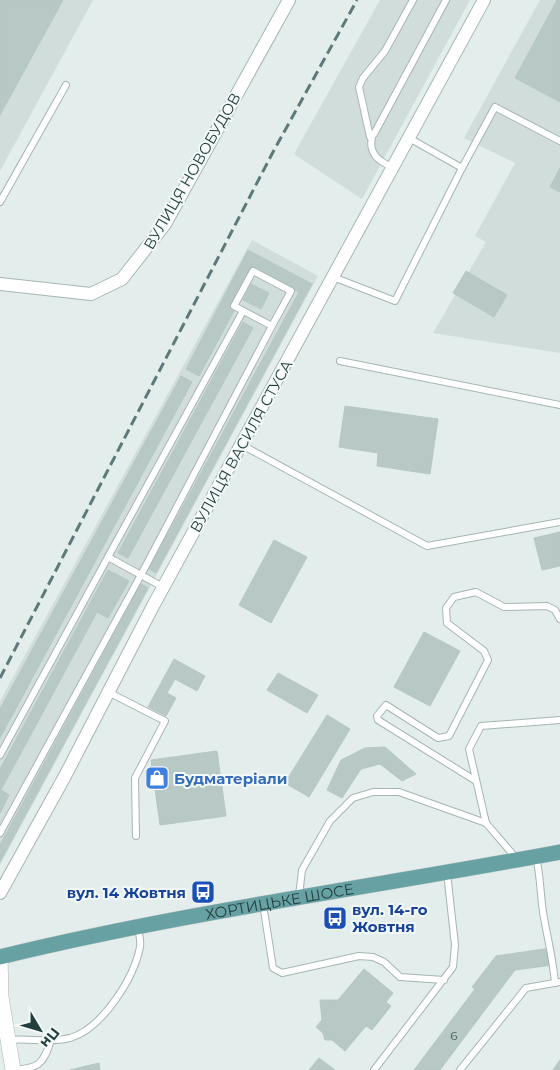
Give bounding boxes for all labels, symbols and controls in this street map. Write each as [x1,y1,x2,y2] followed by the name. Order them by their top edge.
[139,89,245,253] street label: ВУЛИЦЯ НОВОБУДОВ
[186,356,296,536] street label: ВУЛИЦЯ ВАСИЛЯ СТУСА
[144,765,170,791] shop icon: Будматеріали
[174,769,287,788] place label: Будматеріали
[190,879,216,905] bus stop icon: вул. 14 Жовтня
[204,879,355,923] street label: ХОРТИЦЬКЕ ШОСЕ
[67,883,186,902] place label: вул. 14 Жовтня
[352,900,428,936] place label: вул. 14-го Жовтня
[322,905,348,931] bus stop icon: вул. 14-го Жовтня
[15,1005,65,1055] north arrow
[37,1024,64,1052] text: Пн
[450,1028,458,1043] house number: 6

